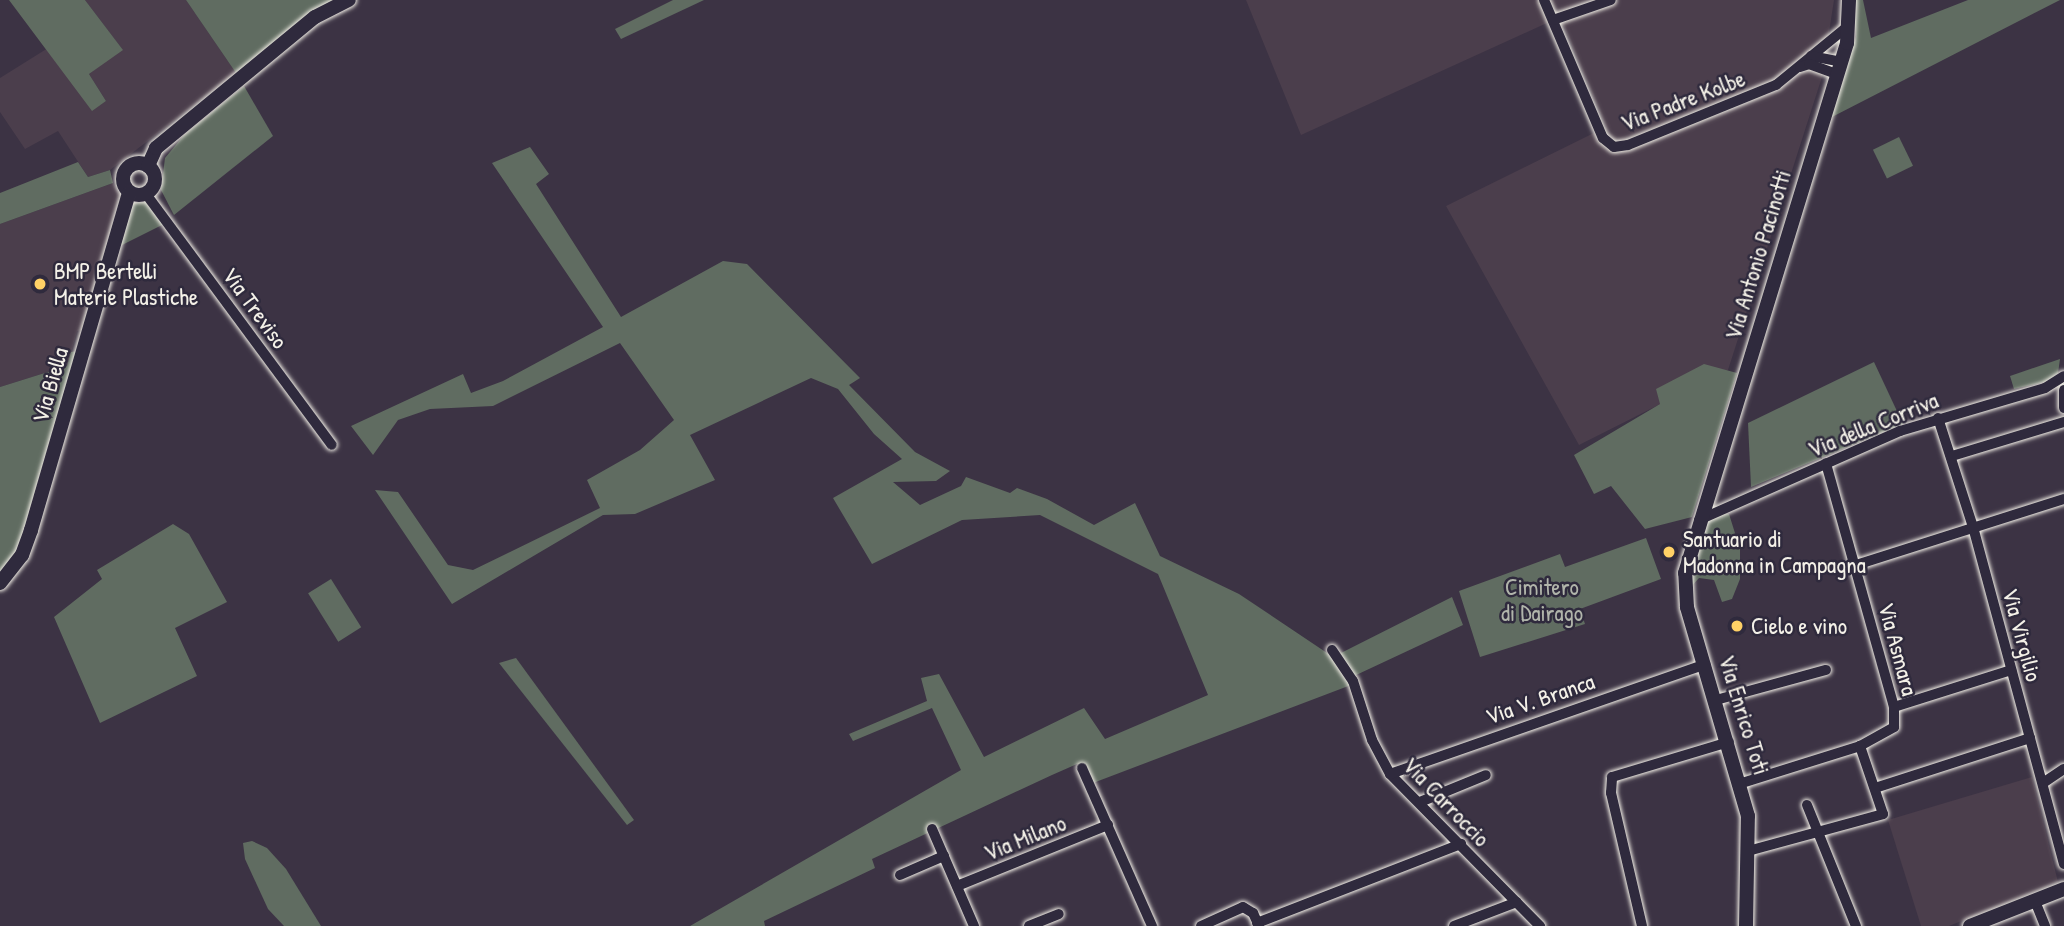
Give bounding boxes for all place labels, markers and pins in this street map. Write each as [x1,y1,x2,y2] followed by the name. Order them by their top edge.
[54,257,198,311] place label: BMP Bertelli Materie Plastiche
[32,276,48,292] marker: BMP Bertelli Materie Plastiche
[1683,525,1866,579] place label: Santuario di Madonna in Campagna
[1661,544,1677,560] marker: Santuario di Madonna in Campagna
[1751,612,1847,640] place label: Cielo e vino
[1729,618,1745,634] marker: Cielo e vino

